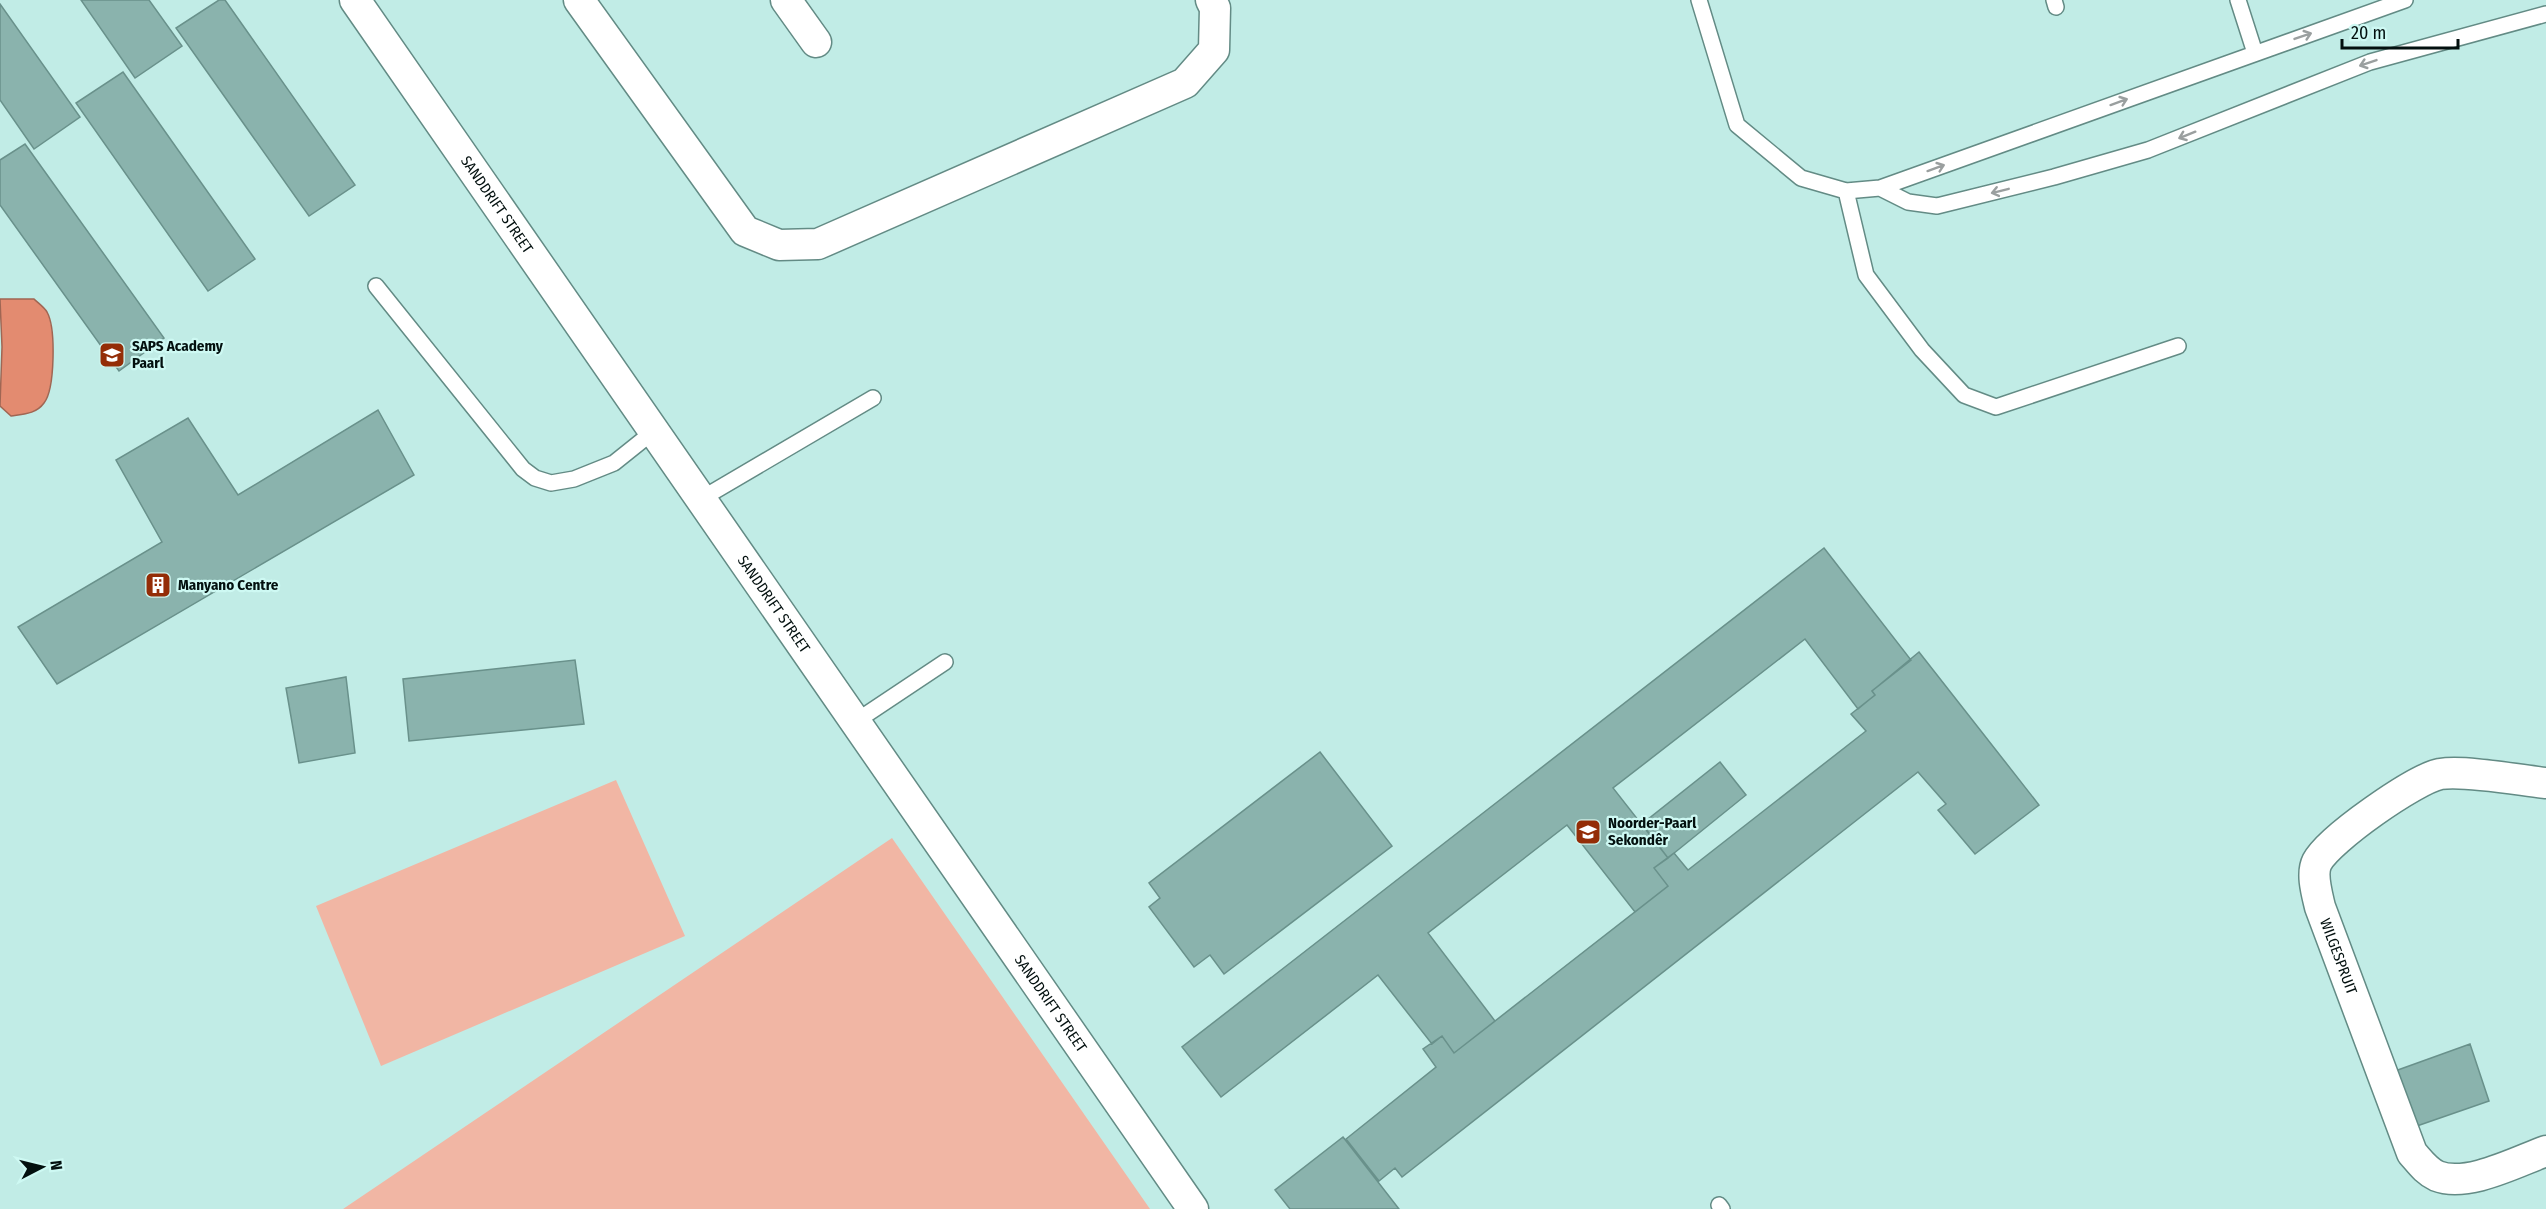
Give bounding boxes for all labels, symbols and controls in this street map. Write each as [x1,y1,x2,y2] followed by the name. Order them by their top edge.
[2342,12,2458,50] scale bar
[2351,22,2386,44] text: 20 m
[2293,30,2312,41] one-way arrow
[2359,58,2378,69] one-way arrow
[2109,95,2128,106] one-way arrow
[2178,130,2197,141] one-way arrow
[457,153,537,257] street label: SANDDRIFT STREET
[1926,161,1944,172] one-way arrow
[1991,185,2010,197] one-way arrow
[132,337,224,372] place label: SAPS Academy Paarl
[97,340,127,370] school or university icon: SAPS Academy Paarl
[734,552,814,656] street label: SANDDRIFT STREET
[143,570,173,600] building icon: Manyano Centre
[178,576,279,594] place label: Manyano Centre
[1608,814,1697,849] place label: Noorder-Paarl Sekondêr
[1573,817,1603,847] school or university icon: Noorder-Paarl Sekondêr
[2316,916,2361,997] street label: WILGESPRUIT
[1011,951,1091,1056] street label: SANDDRIFT STREET
[12,1137,72,1197] north arrow
[46,1159,66,1171] text: N

